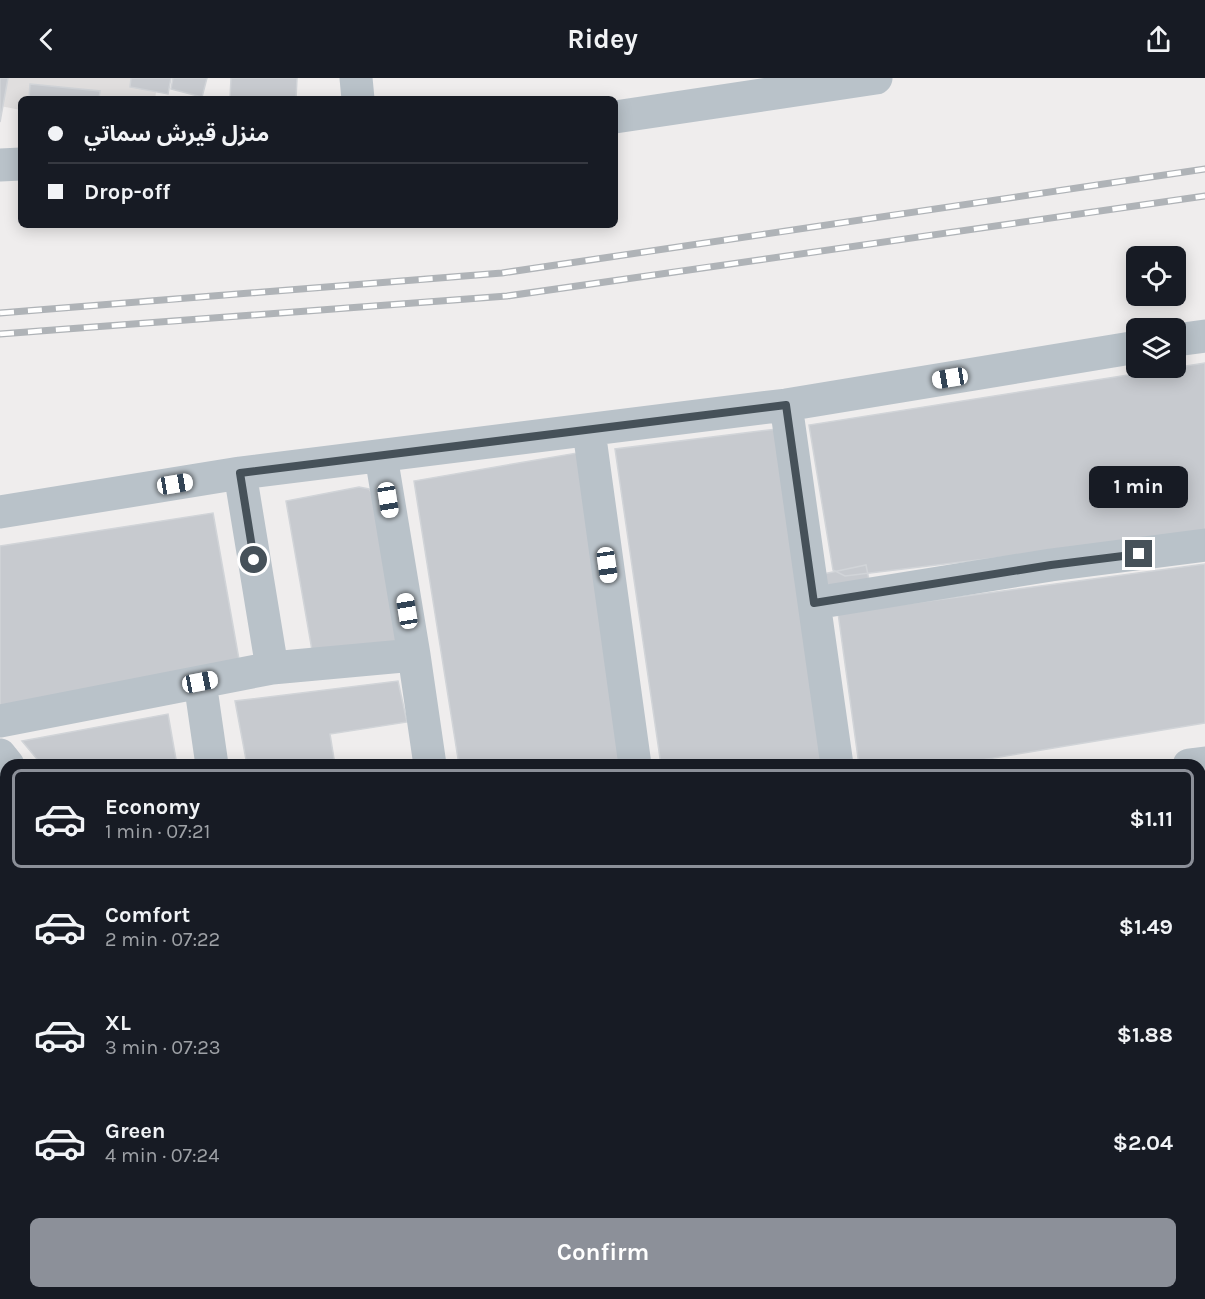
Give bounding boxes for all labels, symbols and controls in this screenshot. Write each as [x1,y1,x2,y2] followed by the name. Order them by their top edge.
[30,23,63,56] icon: back
[567,23,638,55] text: Ridey
[1142,23,1175,56] icon: share
[84,121,269,147] text: منزل قيرش سماتي
[84,179,170,205] text: Drop-off
[1126,246,1186,378] map controls
[1126,246,1186,306] button: locate
[1126,318,1186,378] button: layers
[931,366,969,390] car
[1090,467,1188,509] callout: 1 min
[156,472,194,496] car
[1113,475,1164,498] text: 1 min
[376,481,400,519] car
[1125,540,1152,567] route end
[240,546,267,573] route start
[596,546,618,584] car
[395,592,419,630] car
[181,670,219,694] car
[33,792,87,846] icon: car
[105,794,200,820] text: Economy
[1130,806,1173,832] text: $1.11
[105,820,210,843] text: 1 min · 07:21
[33,900,87,954] icon: car
[105,902,190,928] text: Comfort
[1119,914,1173,940] text: $1.49
[105,928,220,951] text: 2 min · 07:22
[33,1008,87,1062] icon: car
[105,1010,131,1036] text: XL
[1117,1022,1173,1048] text: $1.88
[105,1036,221,1059] text: 3 min · 07:23
[33,1116,87,1170] icon: car
[105,1118,166,1144] text: Green
[1113,1130,1173,1156] text: $2.04
[105,1144,219,1167] text: 4 min · 07:24
[30,1218,1176,1287] button: Confirm

